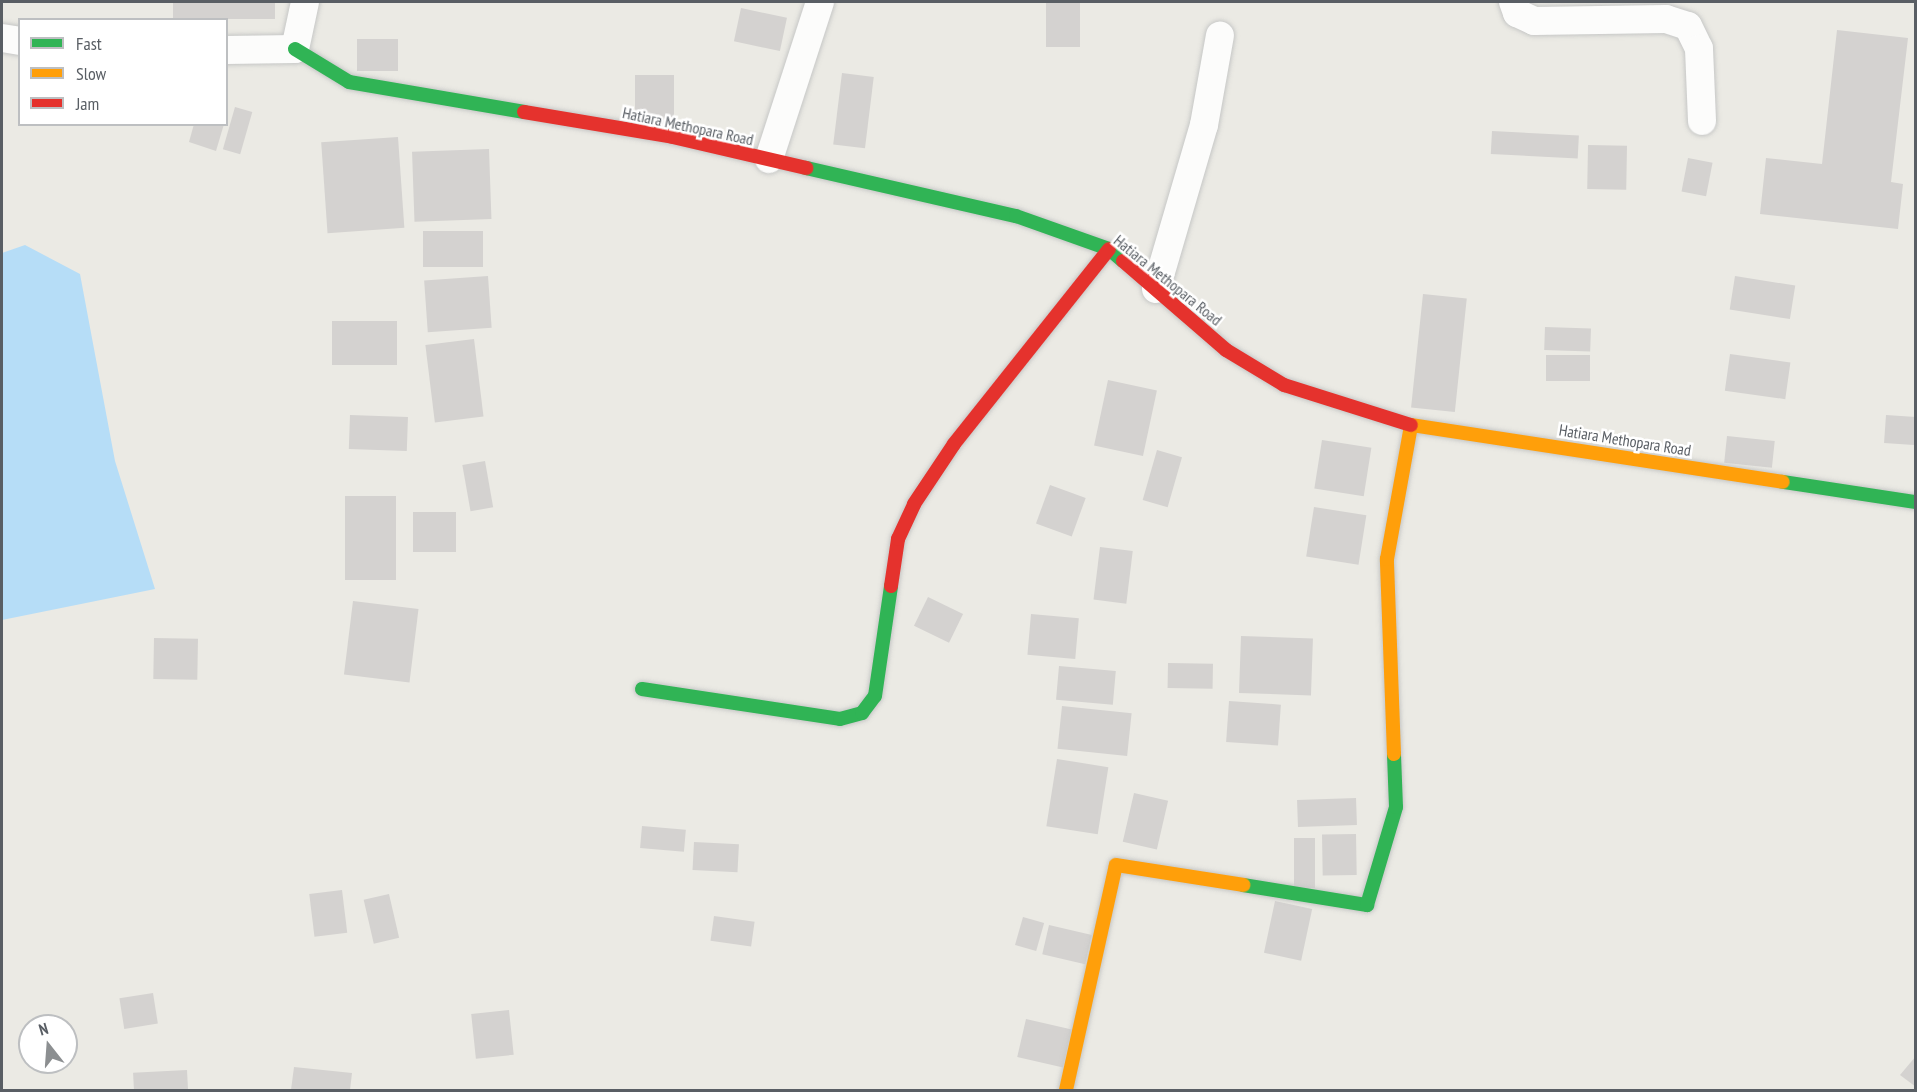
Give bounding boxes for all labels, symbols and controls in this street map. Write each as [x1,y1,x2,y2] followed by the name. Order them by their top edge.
[18,18,228,126] legend
[76,32,102,55] text: Fast
[76,62,106,85] text: Slow
[76,92,99,115] text: Jam
[621,103,755,149] street label: Hatiara Methopara Road
[1110,231,1226,329] street label: Hatiara Methopara Road
[1558,420,1692,460] street label: Hatiara Methopara Road
[18,1014,78,1074] north arrow
[36,1018,50,1040] text: N

